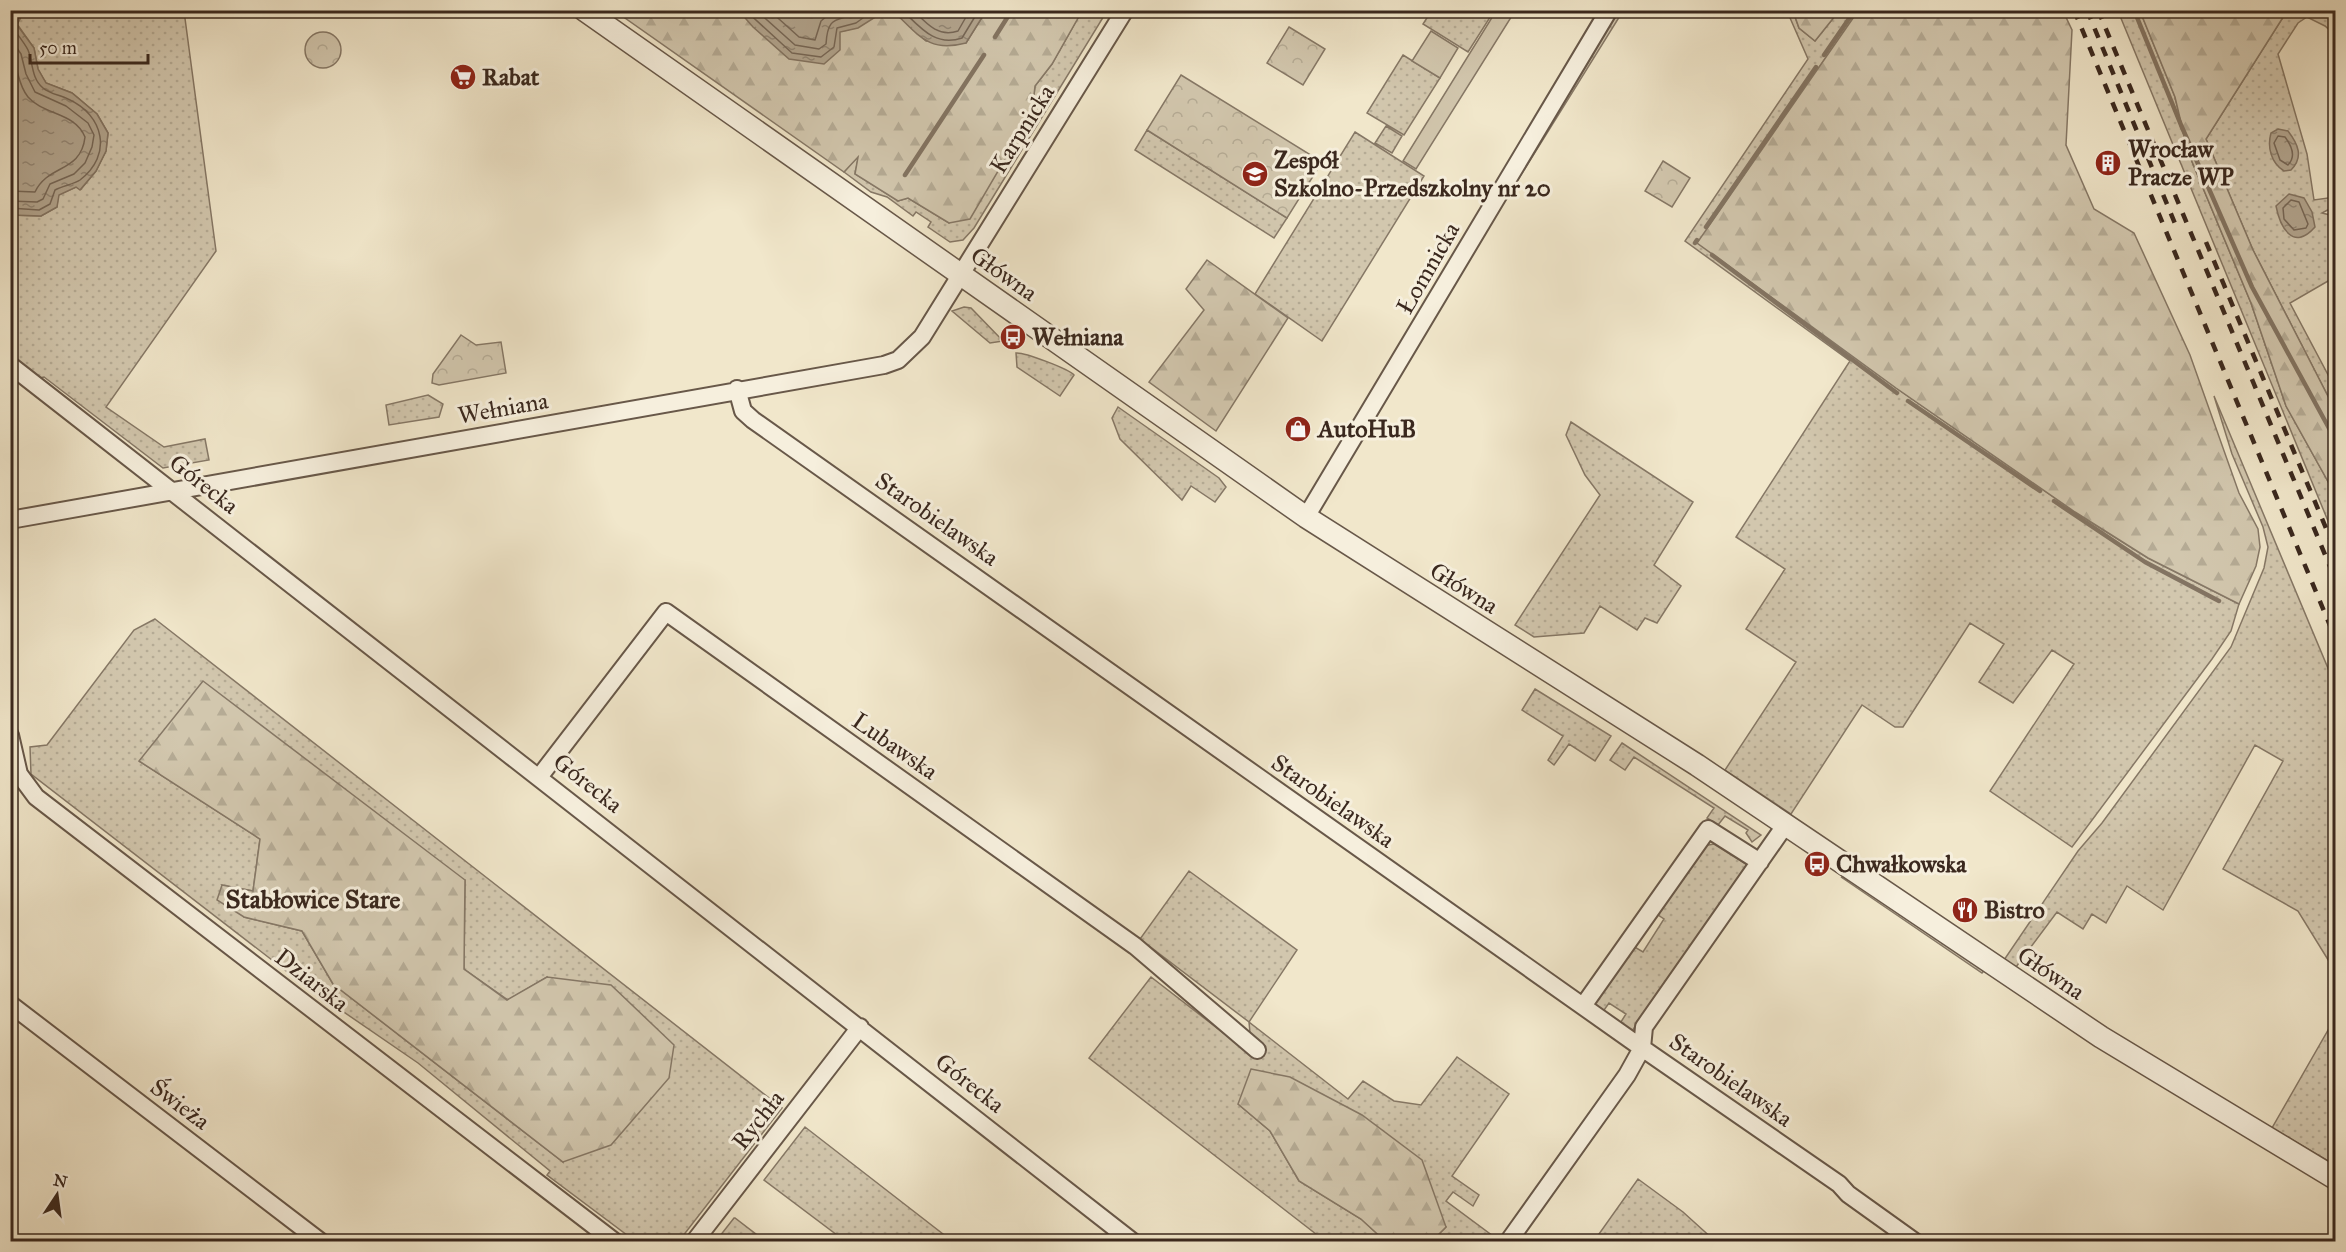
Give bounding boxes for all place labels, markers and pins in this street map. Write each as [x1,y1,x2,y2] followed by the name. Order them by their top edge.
[448,62,478,92] supermarket icon: Rabat
[482,62,540,92] place label: Rabat
[2128,134,2234,192] place label: Wrocław Pracze WP
[1274,145,1551,203] place label: Zespół Szkolno-Przedszkolny nr 20
[2093,148,2123,178] building icon: Wrocław Pracze WP
[1240,159,1270,189] school or university icon: Zespół Szkolno-Przedszkolny nr 20
[998,322,1028,352] bus stop icon: Wełniana
[1032,322,1124,352] place label: Wełniana
[1283,414,1313,444] shop icon: AutoHuB
[1316,414,1416,444] place label: AutoHuB
[1802,849,1832,879] bus stop icon: Chwałkowska
[1836,849,1967,879] place label: Chwałkowska
[1950,895,1980,925] restaurant icon: Bistro
[1984,895,2045,925] place label: Bistro

